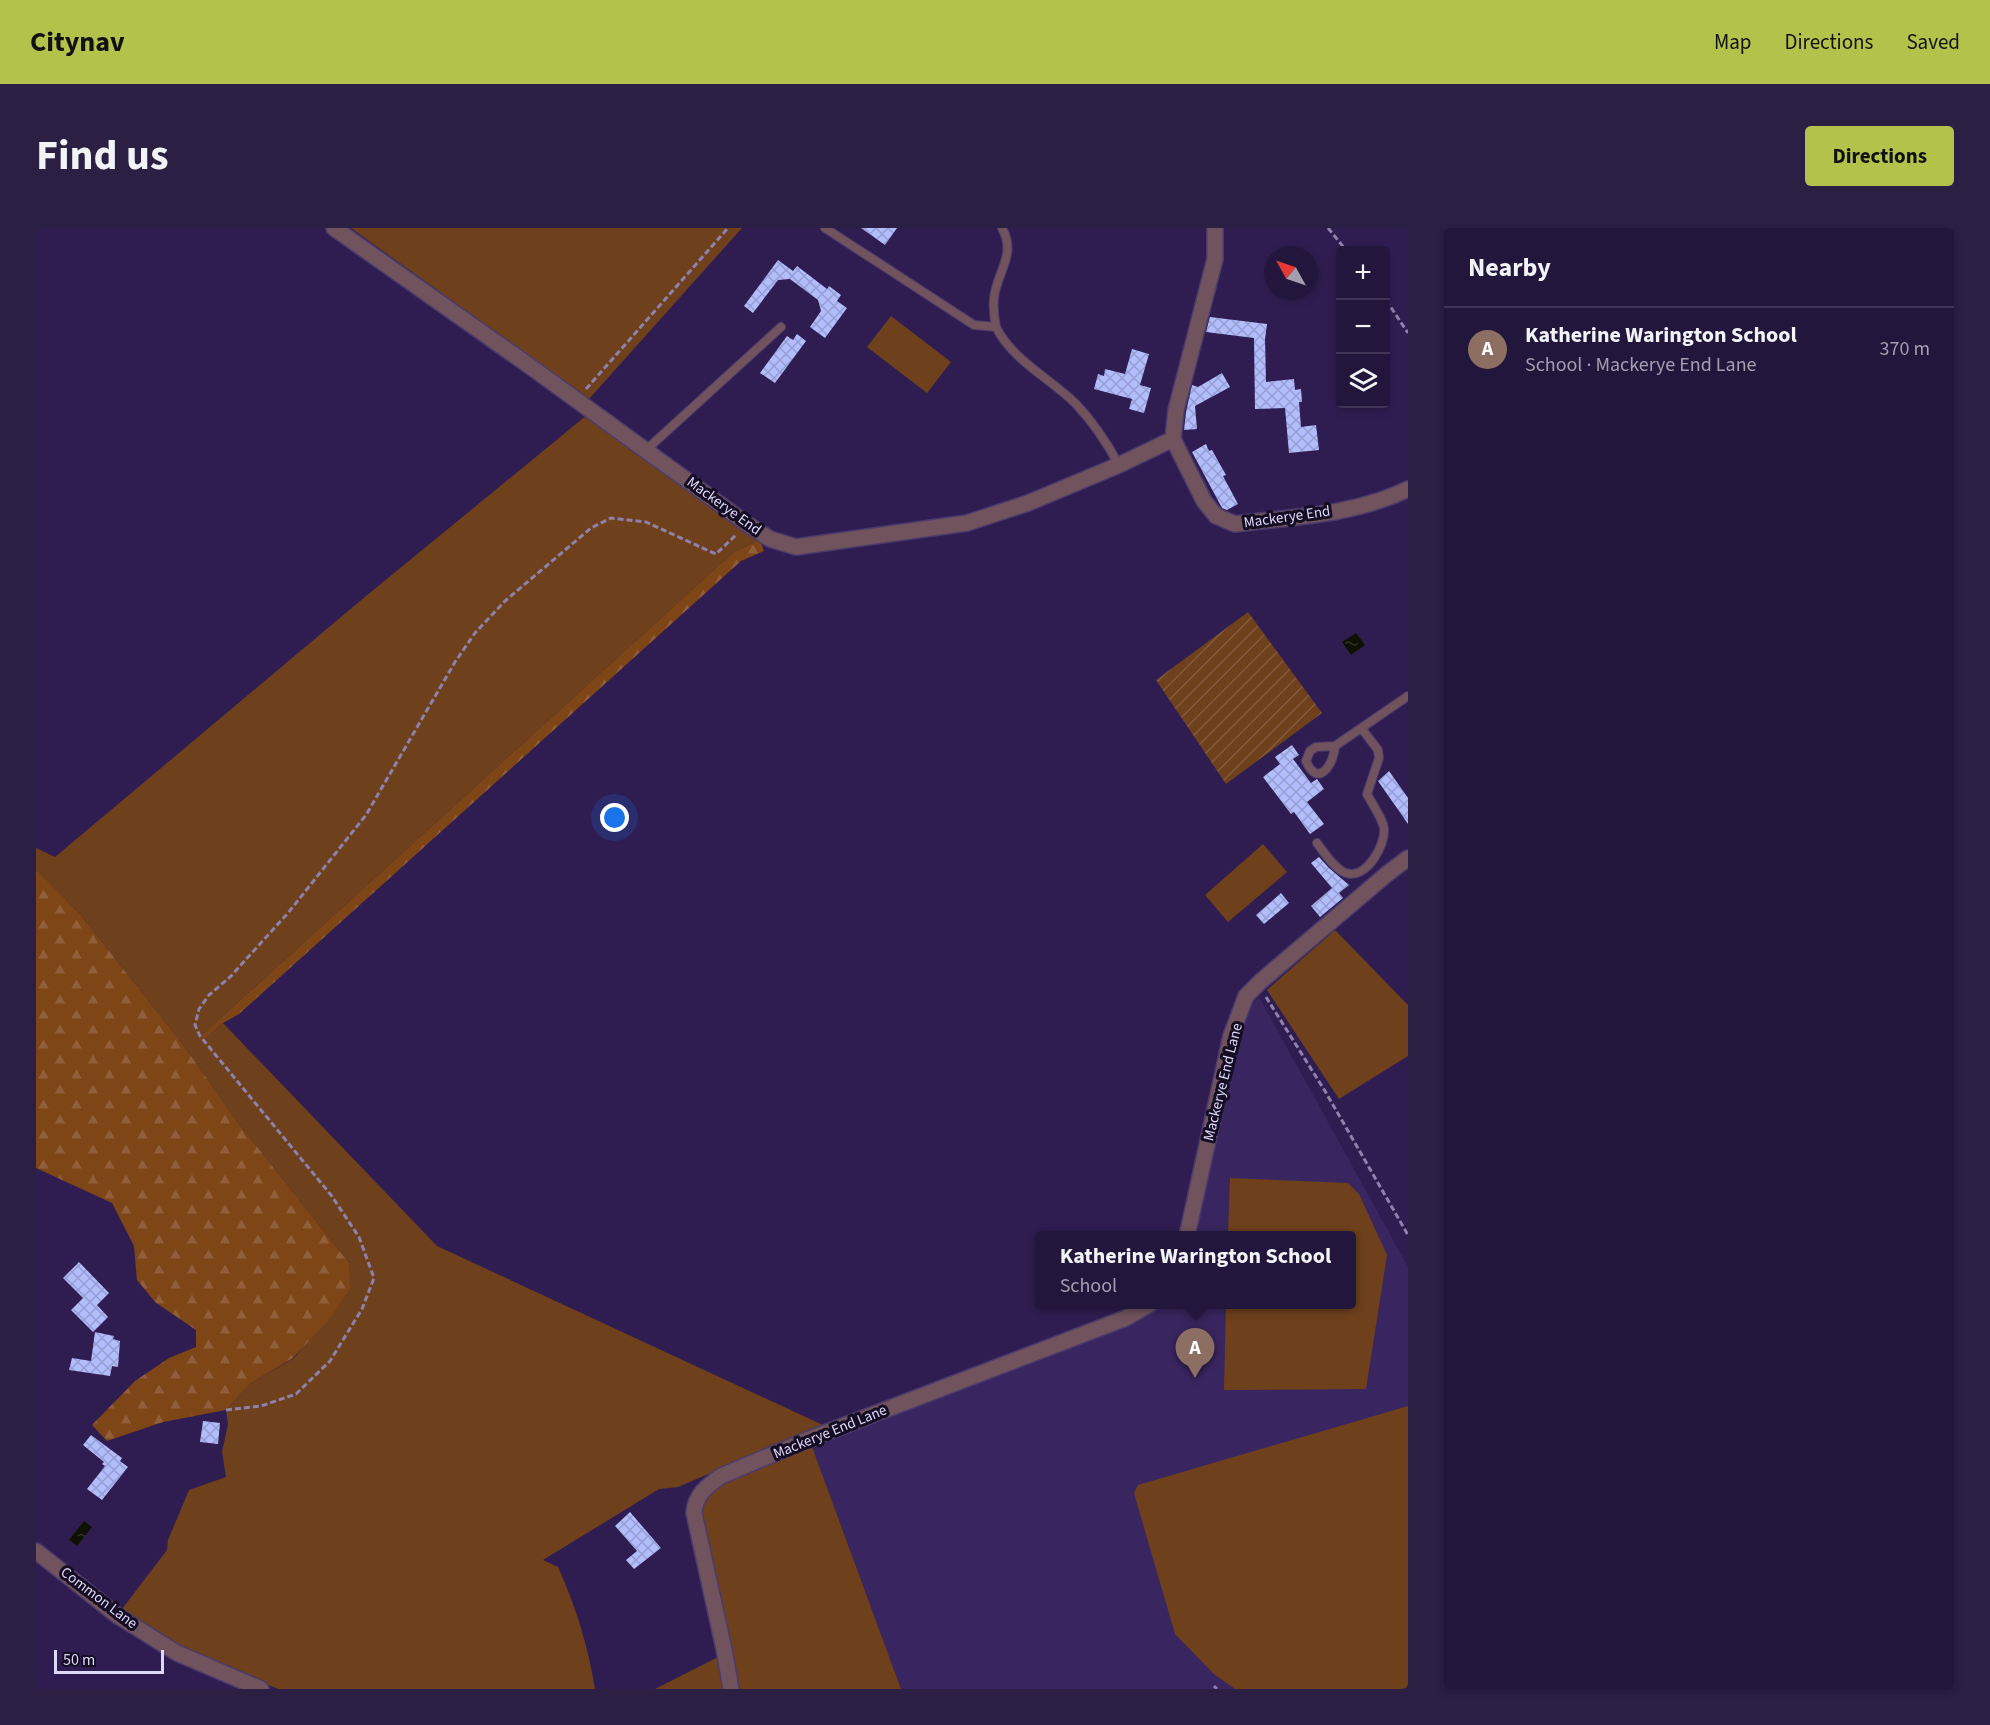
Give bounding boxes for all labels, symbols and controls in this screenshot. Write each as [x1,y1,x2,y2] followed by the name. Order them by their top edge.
[30,22,125,62] text: Citynav
[1714,27,1752,57] text: Map
[1785,27,1873,57] text: Directions
[1906,27,1960,57] text: Saved
[36,126,169,186] text: Find us
[1805,126,1954,186] button: Directions
[1264,246,1318,300] north arrow
[1336,246,1390,408] map controls
[1336,246,1390,300] button: +
[1468,249,1551,286] text: Nearby
[1336,300,1390,354] button: −
[1525,319,1797,351] text: Katherine Warington School
[1482,335,1493,363] text: A
[1880,335,1930,363] text: 370 m
[1525,351,1757,379] text: School · Mackerye End Lane
[1336,354,1390,408] button: layers
[683,472,765,540] street label: Mackerye End
[1242,501,1332,533] street label: Mackerye End
[600,803,629,832] your location
[1198,1021,1248,1143] street label: Mackerye End Lane
[1035,1231,1356,1309] popup
[1060,1240,1331,1272] text: Katherine Warington School
[1060,1272,1117,1300] text: School
[1176,1328,1214,1378] pin: A
[770,1400,890,1464] street label: Mackerye End Lane
[56,1562,142,1634] street label: Common Lane
[54,1647,164,1674] scale bar
[63,1649,95,1671] text: 50 m

